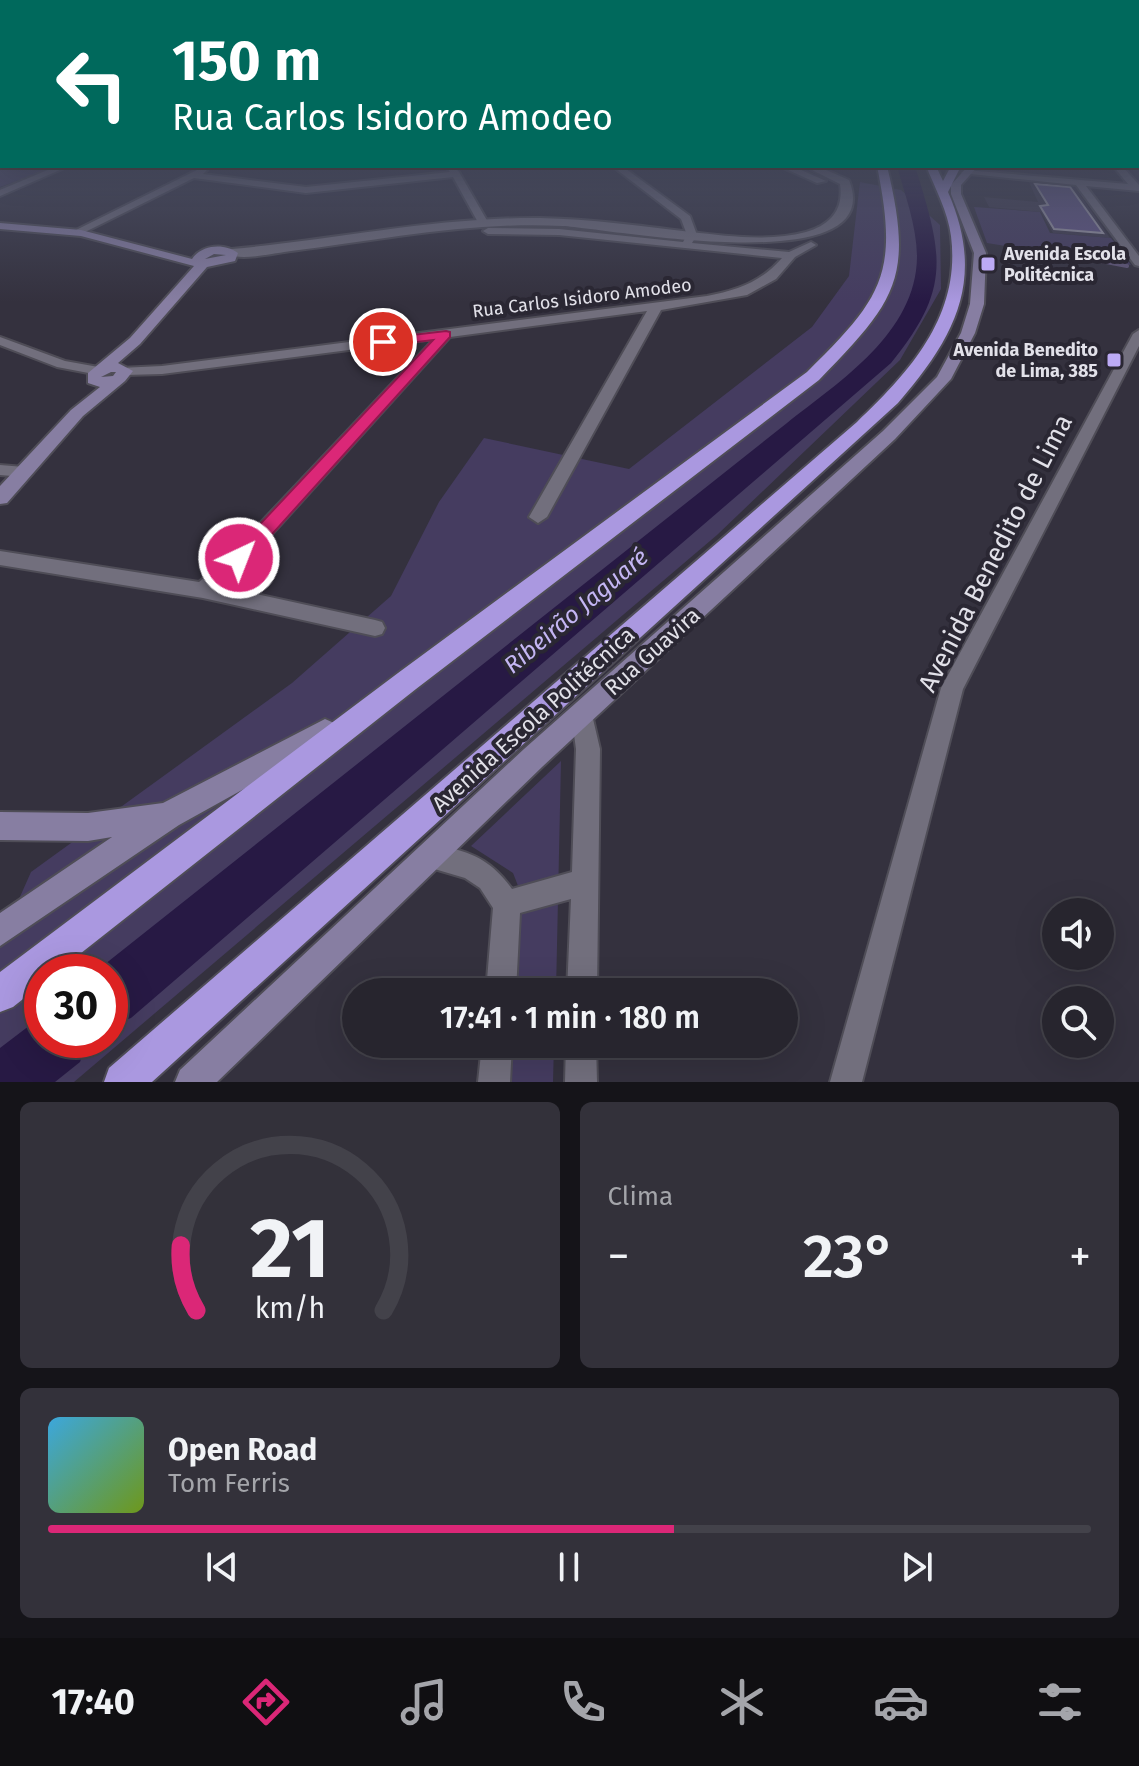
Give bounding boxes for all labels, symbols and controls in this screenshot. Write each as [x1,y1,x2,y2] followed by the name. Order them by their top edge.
[172,28,321,95] text: 150 m
[40,32,144,136] icon: left
[172,96,613,140] text: Rua Carlos Isidoro Amodeo
[1003,243,1126,286] place label: Avenida Escola Politécnica
[979,255,997,273] marker: Avenida Escola Politécnica
[471,274,693,322] street label: Rua Carlos Isidoro Amodeo
[349,308,417,376] pin
[361,320,405,364] icon: arrive
[953,339,1098,382] place label: Avenida Benedito de Lima, 385
[1105,351,1123,369] marker: Avenida Benedito de Lima, 385
[912,409,1079,697] street label: Avenida Benedito de Lima
[197,516,281,600] position arrow
[498,543,654,679] water label: Ribeirão Jaguaré
[599,602,706,701] street label: Rua Guavira
[426,621,640,818] street label: Avenida Escola Politécnica
[1042,898,1114,1058] map controls
[1042,898,1114,970] button: sound
[24,954,128,1058] speed limit sign: 30
[1042,986,1114,1058] button: search
[440,1000,700,1036] text: 17:41 · 1 min · 180 m
[608,1181,673,1212] text: Clima
[250,1199,330,1299] text: 21
[803,1221,896,1293] text: 23°
[608,1230,630,1283] text: −
[1069,1230,1091,1283] text: +
[254,1291,325,1326] text: km/h
[168,1432,317,1468] text: Open Road
[168,1468,290,1499] text: Tom Ferris
[200,1545,244,1589] icon: previous
[547,1545,591,1589] icon: pause
[895,1545,939,1589] icon: next
[238,1674,294,1730] icon: directions
[396,1674,452,1730] icon: music
[555,1674,611,1730] icon: phone
[714,1674,770,1730] icon: climate
[873,1674,929,1730] icon: car
[1032,1674,1088,1730] icon: filters
[51,1680,135,1724] text: 17:40

